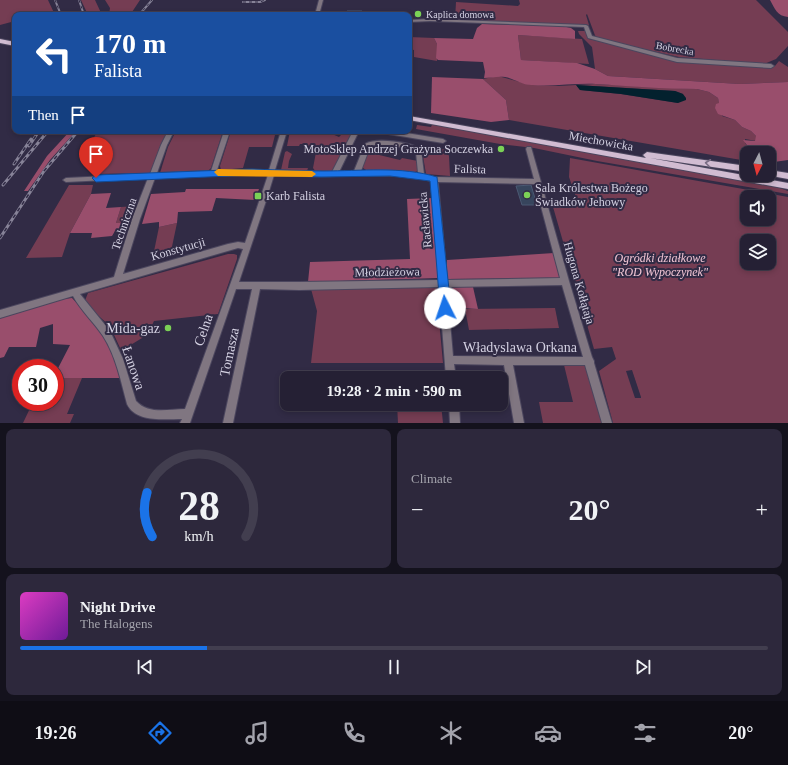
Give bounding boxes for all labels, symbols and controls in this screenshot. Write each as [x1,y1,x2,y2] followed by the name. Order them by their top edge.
[413,9,423,19] marker: Kaplica domowa
[426,9,495,20] place label: Kaplica domowa
[28,28,80,80] icon: left
[94,28,166,59] text: 170 m
[655,40,695,57] street label: Bobrecka
[94,61,142,81] text: Falista
[67,104,89,126] icon: arrive
[28,107,59,123] text: Then
[568,128,635,154] street label: Miechowicka
[79,137,113,178] pin
[303,142,494,156] place label: MotoSklep Andrzej Grażyna Soczewka
[85,143,107,165] icon: arrive
[496,144,506,154] marker: MotoSklep Andrzej Grażyna Soczewka
[740,146,776,182] north arrow
[740,146,776,270] map controls
[705,159,711,168] one-way arrow
[454,161,487,177] street label: Falista
[535,181,648,209] place label: Sala Królestwa Bożego Świadków Jehowy
[266,189,326,203] place label: Karb Falista
[522,190,532,200] marker: Sala Królestwa Bożego Świadków Jehowy
[740,190,776,226] button: sound
[253,191,263,201] marker: Karb Falista
[416,191,434,248] street label: Racławicka
[109,195,140,252] street label: Techniczna
[149,234,207,263] street label: Konstytucji
[740,234,776,270] button: layers
[561,240,598,326] street label: Hugona Kołłątaja
[612,251,709,279] park label: Ogródki działkowe "ROD Wypoczynek"
[354,264,420,280] street label: Młodzieżowa
[424,287,466,329] position arrow
[191,312,216,348] street label: Celna
[106,321,160,336] place label: Mida-gaz
[163,323,173,333] marker: Mida-gaz
[217,326,242,378] street label: Tomasza
[463,340,578,355] street label: Władyslawa Orkana
[119,344,148,393] street label: Łanowa
[12,359,64,411] speed limit sign: 30
[327,383,462,399] text: 19:28 · 2 min · 590 m
[411,471,452,486] text: Climate
[178,482,219,528] text: 28
[569,493,611,526] text: 20°
[411,497,423,522] text: −
[756,497,768,522] text: +
[184,527,213,543] text: km/h
[80,599,155,615] text: Night Drive
[80,616,153,631] text: The Halogens
[134,656,156,678] icon: previous
[383,656,405,678] icon: pause
[632,656,654,678] icon: next
[146,719,174,747] icon: directions
[243,719,271,747] icon: music
[340,719,368,747] icon: phone
[437,719,465,747] icon: climate
[534,719,562,747] icon: car
[631,719,659,747] icon: filters
[35,723,77,743] text: 19:26
[728,723,753,743] text: 20°

